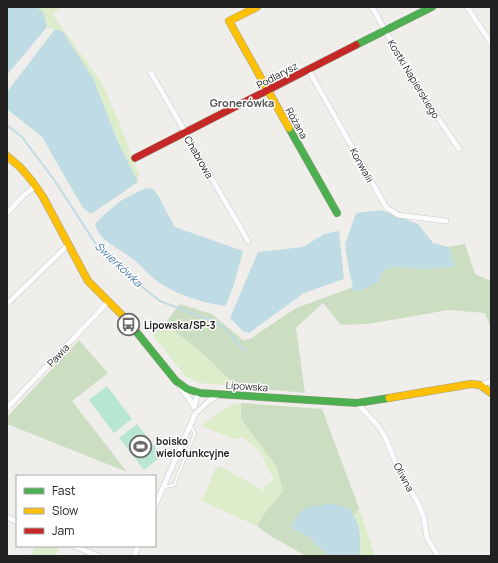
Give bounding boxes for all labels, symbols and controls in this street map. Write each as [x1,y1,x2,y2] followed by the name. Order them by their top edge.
[385,37,443,121] street label: Kostki Napierskiego
[254,58,300,92] street label: Podlarysz
[210,95,274,110] district label: Gronerówka
[283,105,311,141] street label: Różana
[181,133,217,181] street label: Chabrowa
[347,145,377,185] street label: Konwalii
[92,238,147,290] water label: Świerkówka
[115,312,141,338] bus stop icon: Lipowska/SP-3
[144,318,216,332] place label: Lipowska/SP-3
[44,340,72,370] street label: Pawia
[225,378,269,394] street label: Lipowska
[128,434,154,460] sports icon: boisko wielofunkcyjne
[156,434,230,460] place label: boisko wielofunkcyjne
[391,460,417,494] street label: Oliwna
[16,475,156,547] legend
[52,482,76,499] text: Fast
[52,502,78,519] text: Slow
[52,522,74,539] text: Jam

